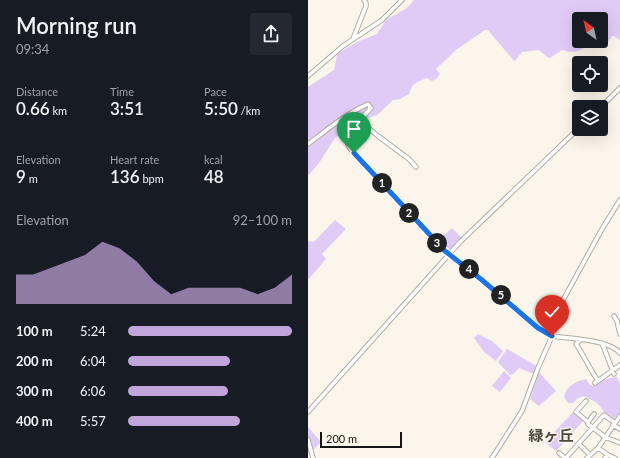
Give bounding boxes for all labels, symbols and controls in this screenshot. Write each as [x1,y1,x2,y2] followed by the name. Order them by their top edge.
[16,12,137,39] text: Morning run
[572,12,608,48] north arrow
[572,12,608,136] map controls
[250,13,292,55] button: share
[16,41,49,57] text: 09:34
[572,56,608,92] button: locate
[16,85,58,98] text: Distance
[110,85,134,98] text: Time
[204,85,227,98] text: Pace
[16,98,50,119] text: 0.66
[110,98,144,119] text: 3:51
[204,98,238,119] text: 5:50
[572,100,608,136] button: layers
[50,104,67,117] text: km
[238,104,260,117] text: /km
[337,112,371,153] pin
[343,118,365,140] icon: arrive
[16,153,61,166] text: Elevation
[110,153,159,166] text: Heart rate
[204,153,223,166] text: kcal
[16,166,26,187] text: 9
[110,166,140,187] text: 136
[204,166,224,187] text: 48
[26,172,38,185] text: m
[140,172,164,185] text: bpm
[372,173,392,193] pin: 1
[379,176,385,189] text: 1
[399,203,419,223] pin: 2
[406,206,412,219] text: 2
[16,212,69,228] text: Elevation
[233,212,292,228] text: 92–100 m
[427,233,447,253] pin: 3
[434,236,440,249] text: 3
[459,259,479,279] pin: 4
[466,262,472,275] text: 4
[491,285,511,305] pin: 5
[498,288,504,301] text: 5
[535,295,569,336] pin
[541,301,563,323] icon: check
[16,323,53,339] text: 100 m
[80,323,106,339] text: 5:24
[16,353,53,369] text: 200 m
[80,353,106,369] text: 6:04
[16,383,53,399] text: 300 m
[80,383,106,399] text: 6:06
[16,413,53,429] text: 400 m
[80,413,106,429] text: 5:57
[528,426,574,444] district label: 緑ヶ丘
[320,430,402,449] scale bar
[326,432,357,445] text: 200 m

